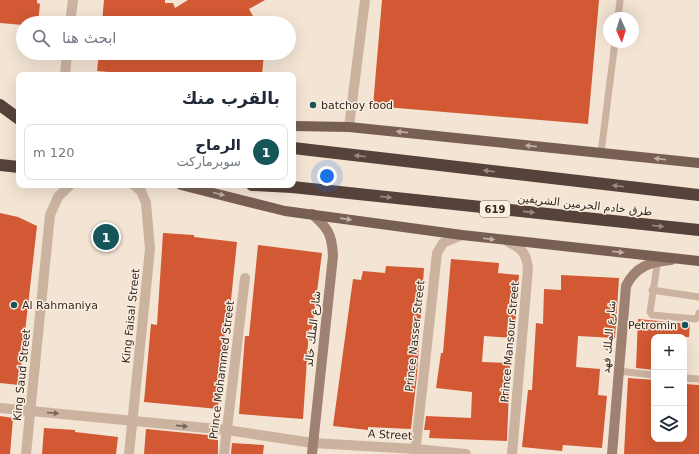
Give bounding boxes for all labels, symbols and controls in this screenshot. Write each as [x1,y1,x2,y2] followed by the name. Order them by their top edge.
[603,12,639,48] north arrow
[16,16,296,60] search box
[30,27,52,49] icon: search
[62,29,117,47] text: ابحث هنا
[182,88,280,108] text: بالقرب منك
[321,99,393,112] place label: batchoy food
[308,100,318,110] marker: batchoy food
[396,129,408,136] one-way arrow
[195,136,241,154] text: الرماح
[525,142,537,149] one-way arrow
[33,145,75,160] text: 120 m
[261,145,271,160] text: 1
[354,153,366,159] one-way arrow
[176,154,241,169] text: سوبرماركت
[654,156,666,162] one-way arrow
[317,166,337,186] your location
[483,168,495,174] one-way arrow
[612,183,625,189] one-way arrow
[517,191,653,219] street label: طرق خادم الحرمين الشريفين
[213,192,225,198] one-way arrow
[380,194,392,200] one-way arrow
[480,201,510,217] road number: 619
[523,209,535,215] one-way arrow
[340,216,352,222] one-way arrow
[93,222,119,252] pin: 1
[652,223,664,229] one-way arrow
[483,235,495,242] one-way arrow
[612,249,624,256] one-way arrow
[120,267,143,364] street label: King Faisal Street
[403,279,427,392] street label: Prince Nasser Street
[498,280,522,403] street label: Prince Mansour Street
[303,290,323,368] street label: شارع الملك خالد
[22,299,98,312] place label: Al Rahmaniya
[207,299,237,440] street label: Prince Mohammed Street
[9,300,19,310] marker: Al Rahmaniya
[599,300,619,374] street label: شارع الملك فهد
[628,319,677,332] place label: Petromin
[680,320,690,330] marker: Petromin
[11,328,33,422] street label: King Saud Street
[651,334,687,442] map controls
[651,334,687,370] button: +
[651,370,687,406] button: −
[651,406,687,442] button: layers
[47,410,59,417] one-way arrow
[176,423,188,429] one-way arrow
[367,427,413,443] street label: A Street

